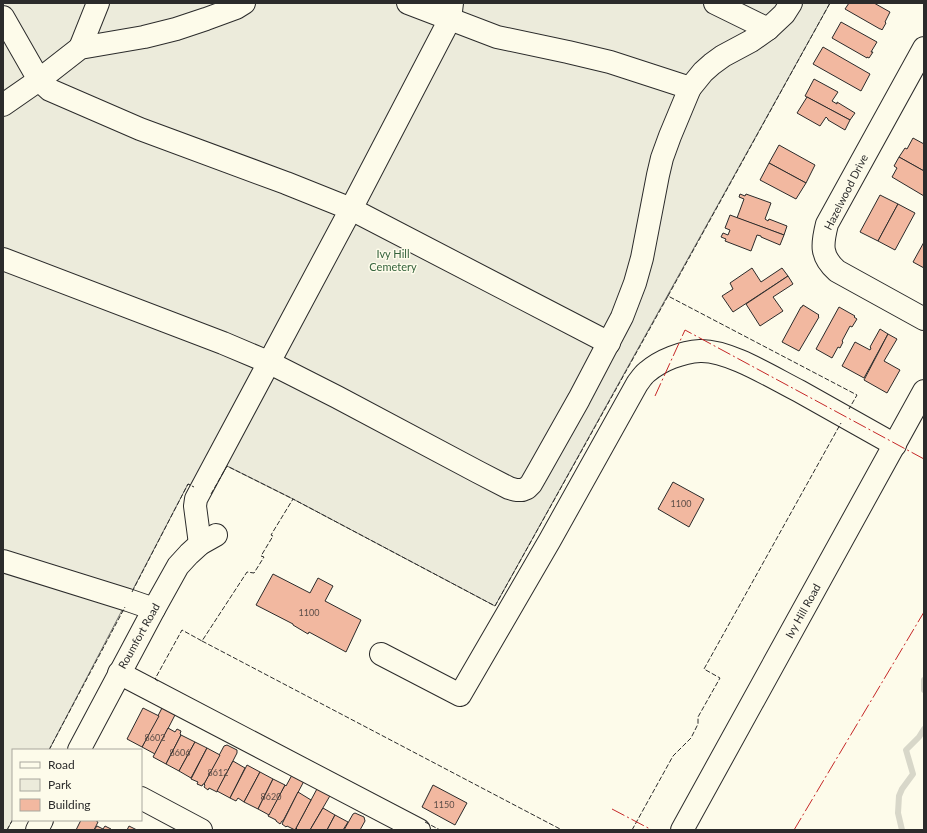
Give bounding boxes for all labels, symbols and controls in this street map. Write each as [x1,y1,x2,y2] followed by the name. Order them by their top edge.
[821,152,870,232] street label: Hazelwood Drive
[369,247,417,273] park label: Ivy Hill Cemetery
[671,498,691,509] house number: 1100
[782,581,823,640] street label: Ivy Hill Road
[115,601,162,671] street label: Roumfort Road
[299,607,319,618] house number: 1100
[145,732,165,743] house number: 8602
[170,747,190,758] house number: 8606
[12,749,142,821] legend
[48,757,75,772] text: Road
[208,767,228,778] house number: 8612
[48,777,72,792] text: Park
[261,791,281,802] house number: 8620
[48,797,91,812] text: Building
[434,799,454,810] house number: 1150

